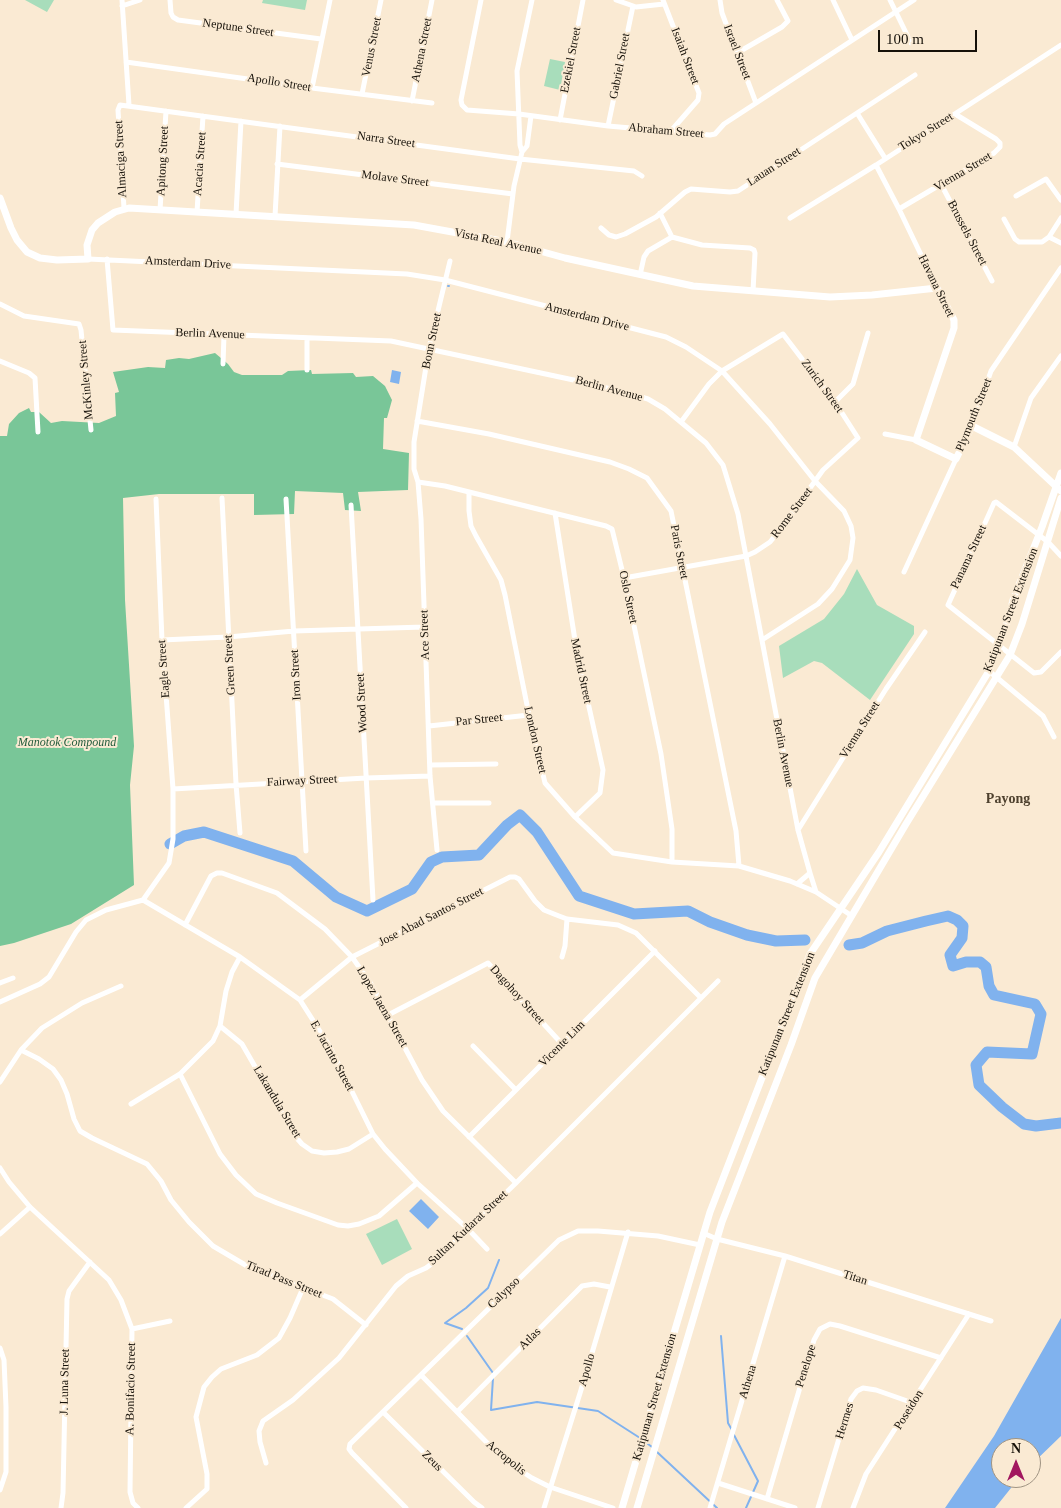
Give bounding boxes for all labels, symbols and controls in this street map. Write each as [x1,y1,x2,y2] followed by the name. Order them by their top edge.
[202,16,274,40] street label: Neptune Street
[359,16,385,78] street label: Venus Street
[409,16,435,84] street label: Athena Street
[881,20,980,52] scale bar
[720,23,754,81] street label: Israel Street
[558,26,584,94] street label: Ezekiel Street
[668,26,702,86] street label: Isaiah Street
[886,31,924,47] text: 100 m
[607,32,633,100] street label: Gabriel Street
[246,71,312,95] street label: Apollo Street
[896,110,956,154] street label: Tokyo Street
[112,120,130,198] street label: Almaciga Street
[628,121,704,141] street label: Abraham Street
[154,126,172,196] street label: Apitong Street
[356,129,416,151] street label: Narra Street
[191,131,209,197] street label: Acacia Street
[745,144,803,190] street label: Lauan Street
[931,149,995,195] street label: Vienna Street
[361,168,429,190] street label: Molave Street
[944,198,990,268] street label: Brussels Street
[453,226,543,258] street label: Vista Real Avenue
[915,252,957,320] street label: Havana Street
[145,254,231,272] street label: Amsterdam Drive
[543,300,631,334] street label: Amsterdam Drive
[419,312,445,370] street label: Bonn Street
[175,326,245,342] street label: Berlin Avenue
[75,340,97,420] street label: McKinley Street
[798,356,846,416] street label: Zurich Street
[574,373,644,405] street label: Berlin Avenue
[953,376,995,454] street label: Plymouth Street
[768,485,816,541] street label: Rome Street
[948,523,990,591] street label: Panama Street
[667,524,691,580] street label: Paris Street
[981,546,1041,674] street label: Katipunan Street Extension
[615,569,641,625] street label: Oslo Street
[417,610,433,660] street label: Ace Street
[221,635,239,695] street label: Green Street
[567,637,595,705] street label: Madrid Street
[155,639,173,699] street label: Eagle Street
[287,649,305,701] street label: Iron Street
[353,673,371,733] street label: Wood Street
[837,699,883,761] street label: Vienna Street
[520,705,550,775] street label: London Street
[455,710,503,730] street label: Par Street
[769,718,797,788] street label: Berlin Avenue
[18,736,116,750] park label: Manotok Compound
[267,772,337,790] street label: Fairway Street
[986,791,1030,807] district label: Payong
[376,884,486,950] street label: Jose Abad Santos Street
[756,950,818,1078] street label: Katipunan Street Extension
[487,962,547,1028] street label: Dagohoy Street
[353,964,411,1050] street label: Lopez Jaena Street
[307,1018,357,1094] street label: E. Jacinto Street
[536,1018,588,1070] street label: Vicente Lim
[250,1063,304,1141] street label: Lakandula Street
[425,1188,511,1268] street label: Sultan Kudarat Street
[244,1258,324,1302] street label: Tirad Pass Street
[841,1267,869,1289] street label: Titan
[485,1274,523,1312] street label: Calypso
[516,1325,544,1353] street label: Atlas
[630,1332,680,1462] street label: Katipunan Street Extension
[123,1342,139,1436] street label: A. Bonifacio Street
[793,1343,819,1389] street label: Penelope
[57,1349,73,1415] street label: J. Luna Street
[575,1352,599,1388] street label: Apollo
[736,1363,760,1401] street label: Athena
[891,1388,927,1432] street label: Poseidon
[833,1401,857,1441] street label: Hermes
[483,1438,529,1478] street label: Acropolis
[991,1438,1041,1488] north arrow
[1011,1441,1021,1456] text: N
[419,1448,445,1474] street label: Zeus

